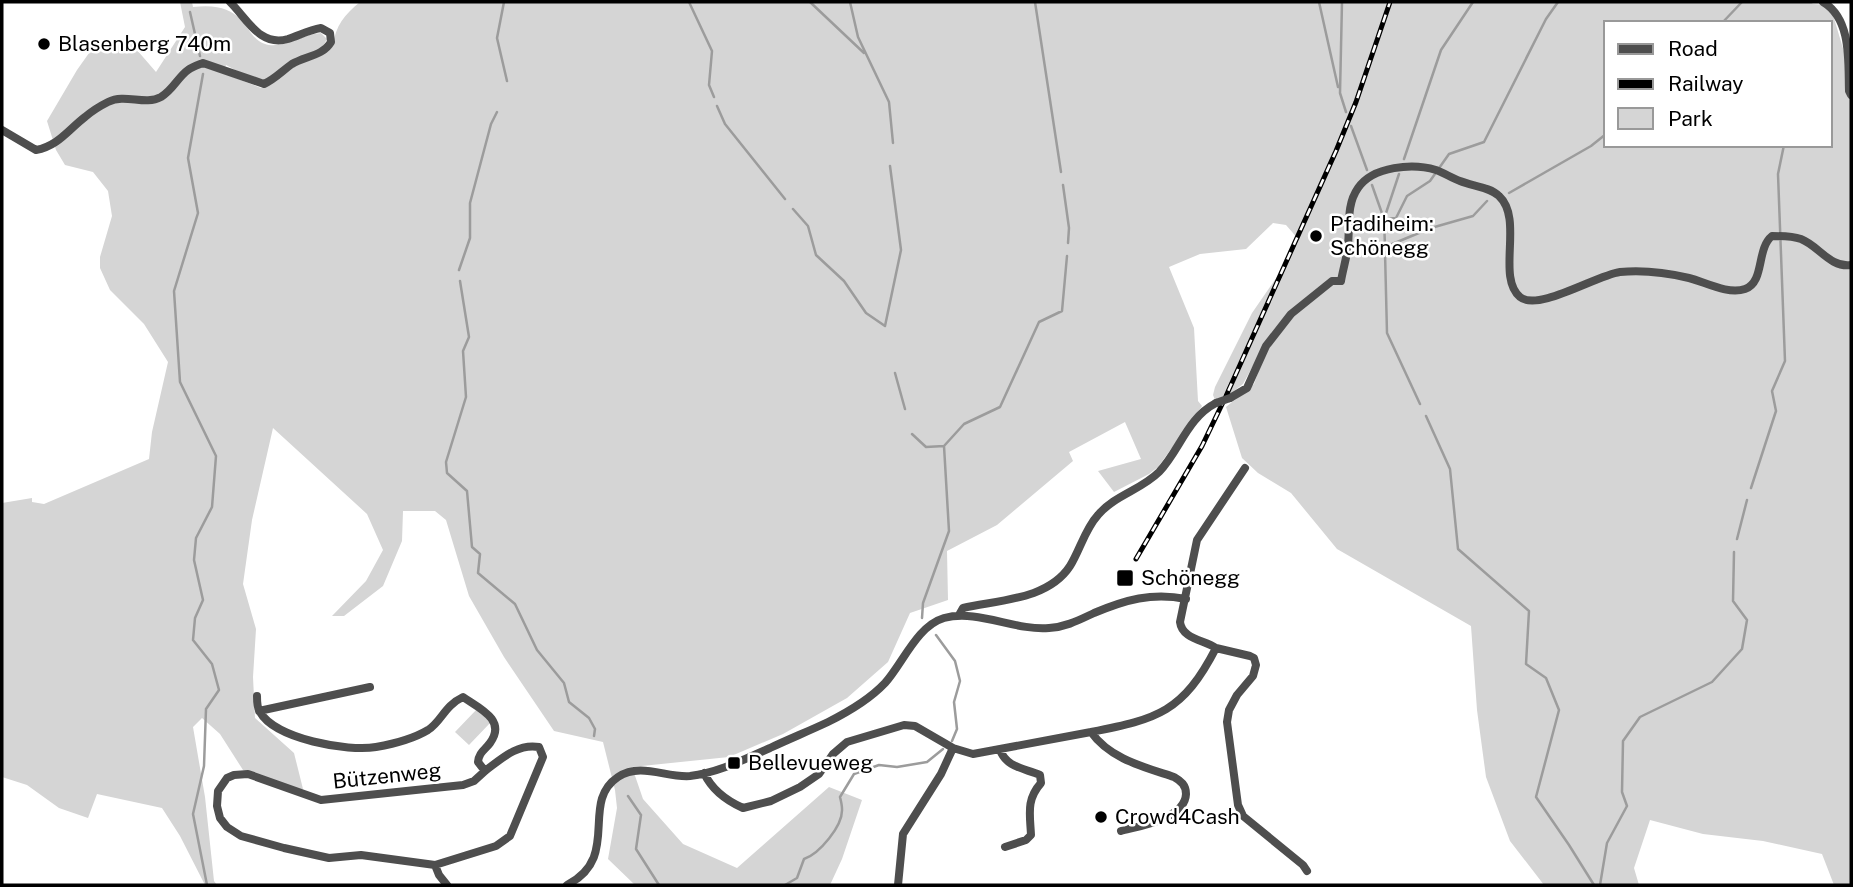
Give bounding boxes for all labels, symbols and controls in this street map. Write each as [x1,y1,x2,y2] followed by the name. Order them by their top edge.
[1604,21,1832,147] legend
[58,31,231,56] place label: Blasenberg 740m
[36,36,52,52] marker: Blasenberg 740m
[1668,36,1718,61] text: Road
[1668,71,1744,96] text: Railway
[1668,106,1713,131] text: Park
[1330,211,1434,260] place label: Pfadiheim: Schönegg
[1308,228,1324,244] marker: Pfadiheim: Schönegg
[1141,565,1240,590] place label: Schönegg
[1115,568,1135,588] marker: Schönegg
[748,750,873,775] place label: Bellevueweg
[726,755,742,771] marker: Bellevueweg
[331,757,443,794] street label: Bützenweg
[1115,804,1240,829] place label: Crowd4Cash
[1093,809,1109,825] marker: Crowd4Cash

